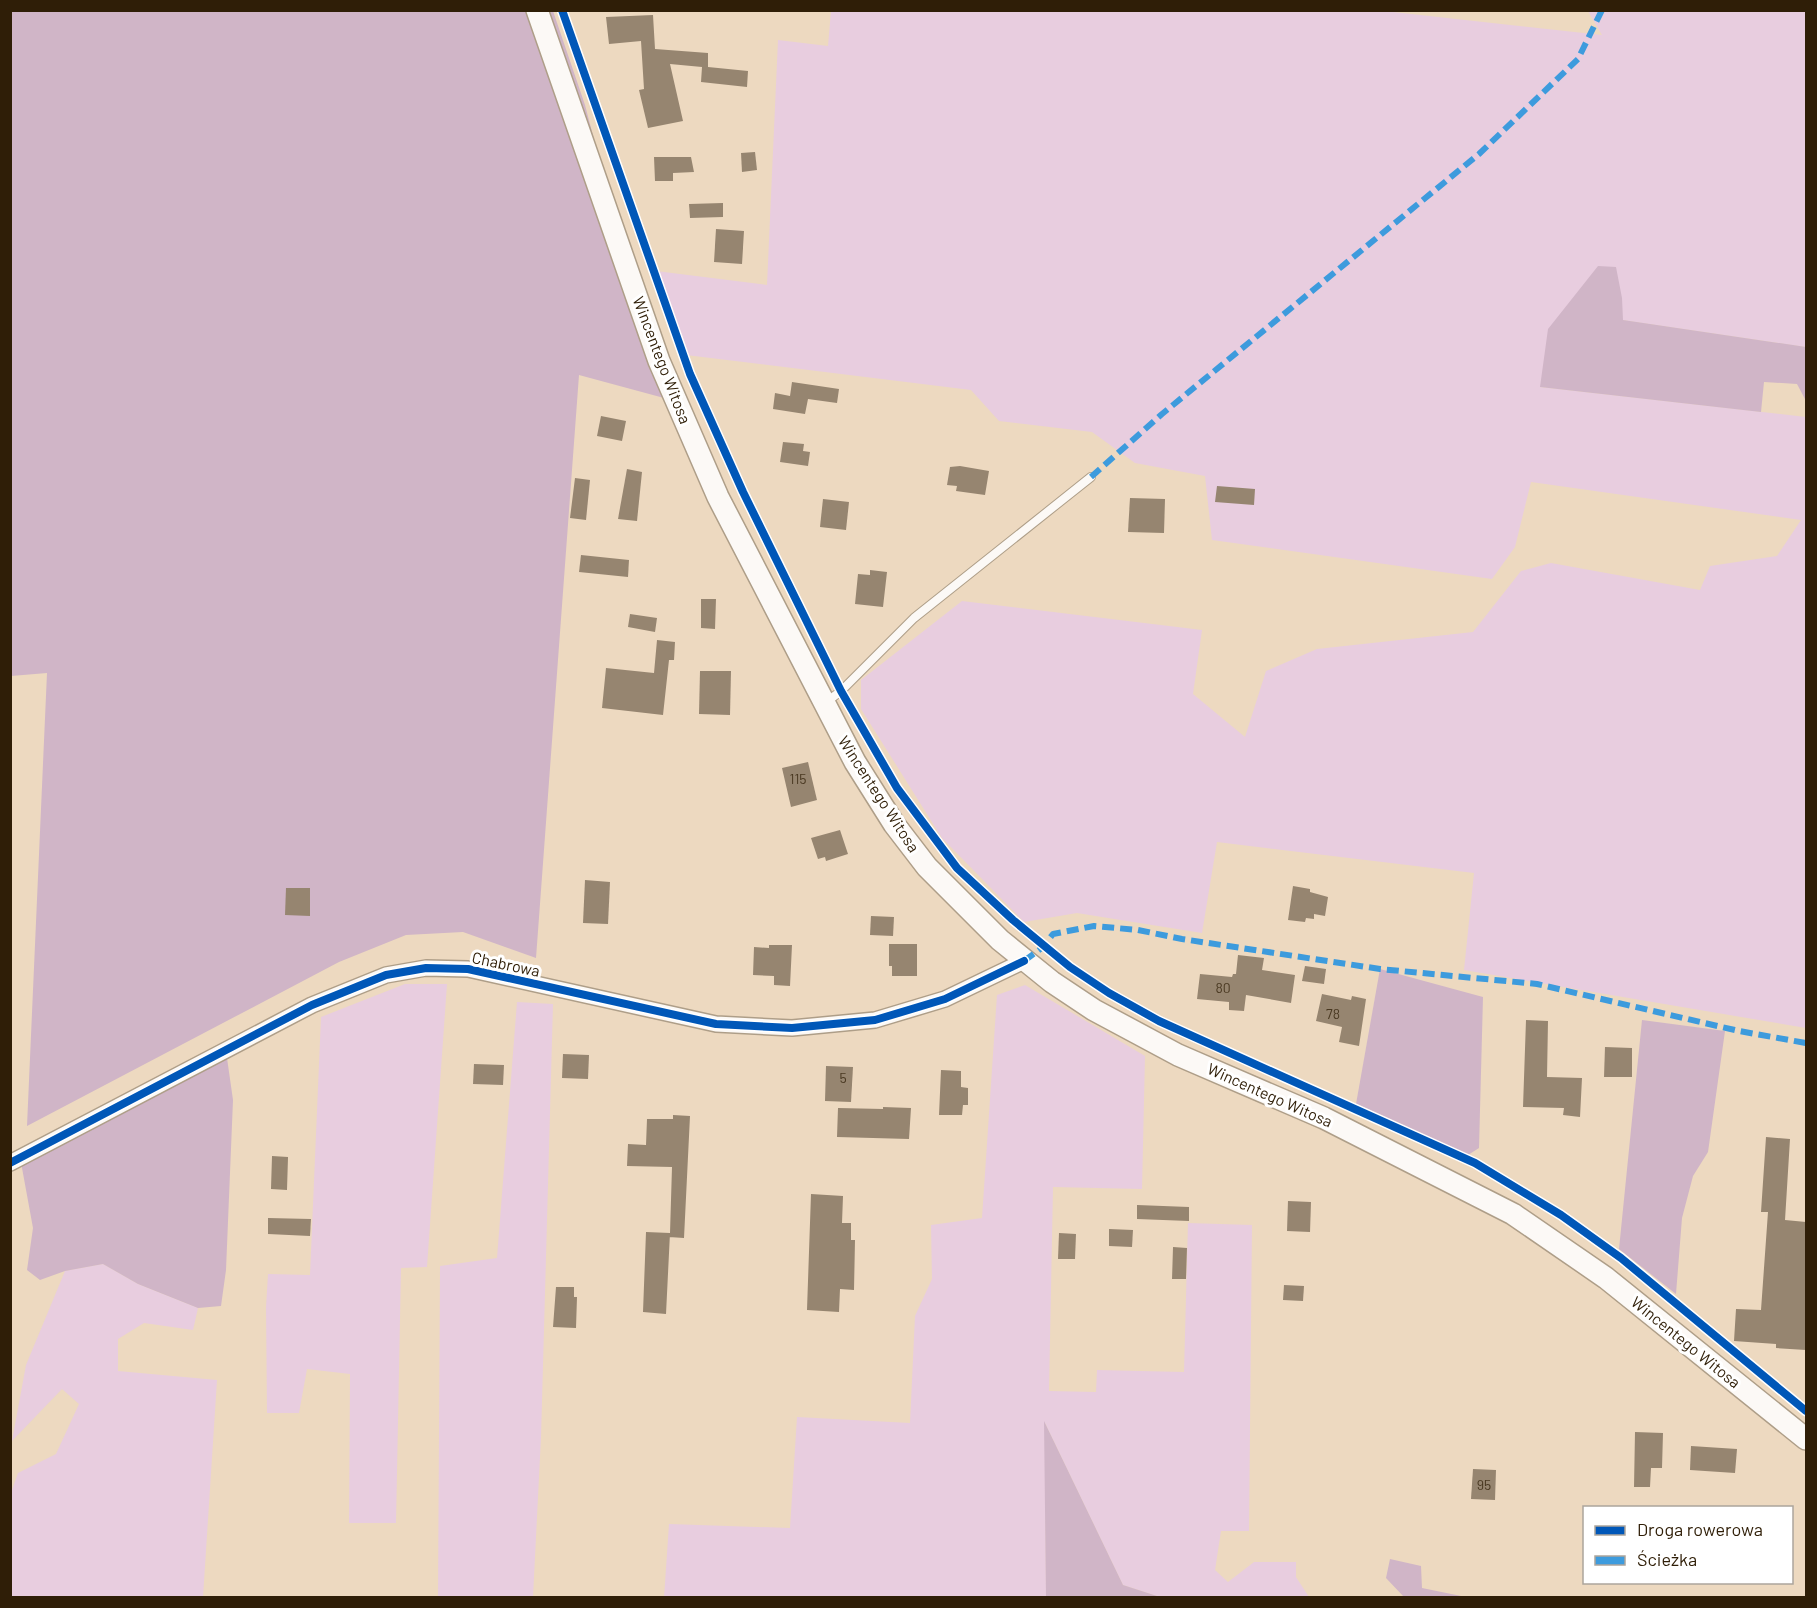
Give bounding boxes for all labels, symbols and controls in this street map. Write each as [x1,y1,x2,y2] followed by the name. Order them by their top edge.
[629,293,696,426] street label: Wincentego Witosa
[835,732,924,855] street label: Wincentego Witosa
[789,770,807,787] house number: 115
[470,947,542,980] street label: Chabrowa
[1215,979,1231,996] house number: 80
[1326,1005,1340,1022] house number: 78
[1205,1058,1336,1131] street label: Wincentego Witosa
[839,1069,847,1086] house number: 5
[1628,1292,1745,1391] street label: Wincentego Witosa
[1477,1476,1491,1493] house number: 95
[1583,1506,1793,1584] legend
[1637,1518,1763,1540] text: Droga rowerowa
[1637,1548,1697,1570] text: Ścieżka

